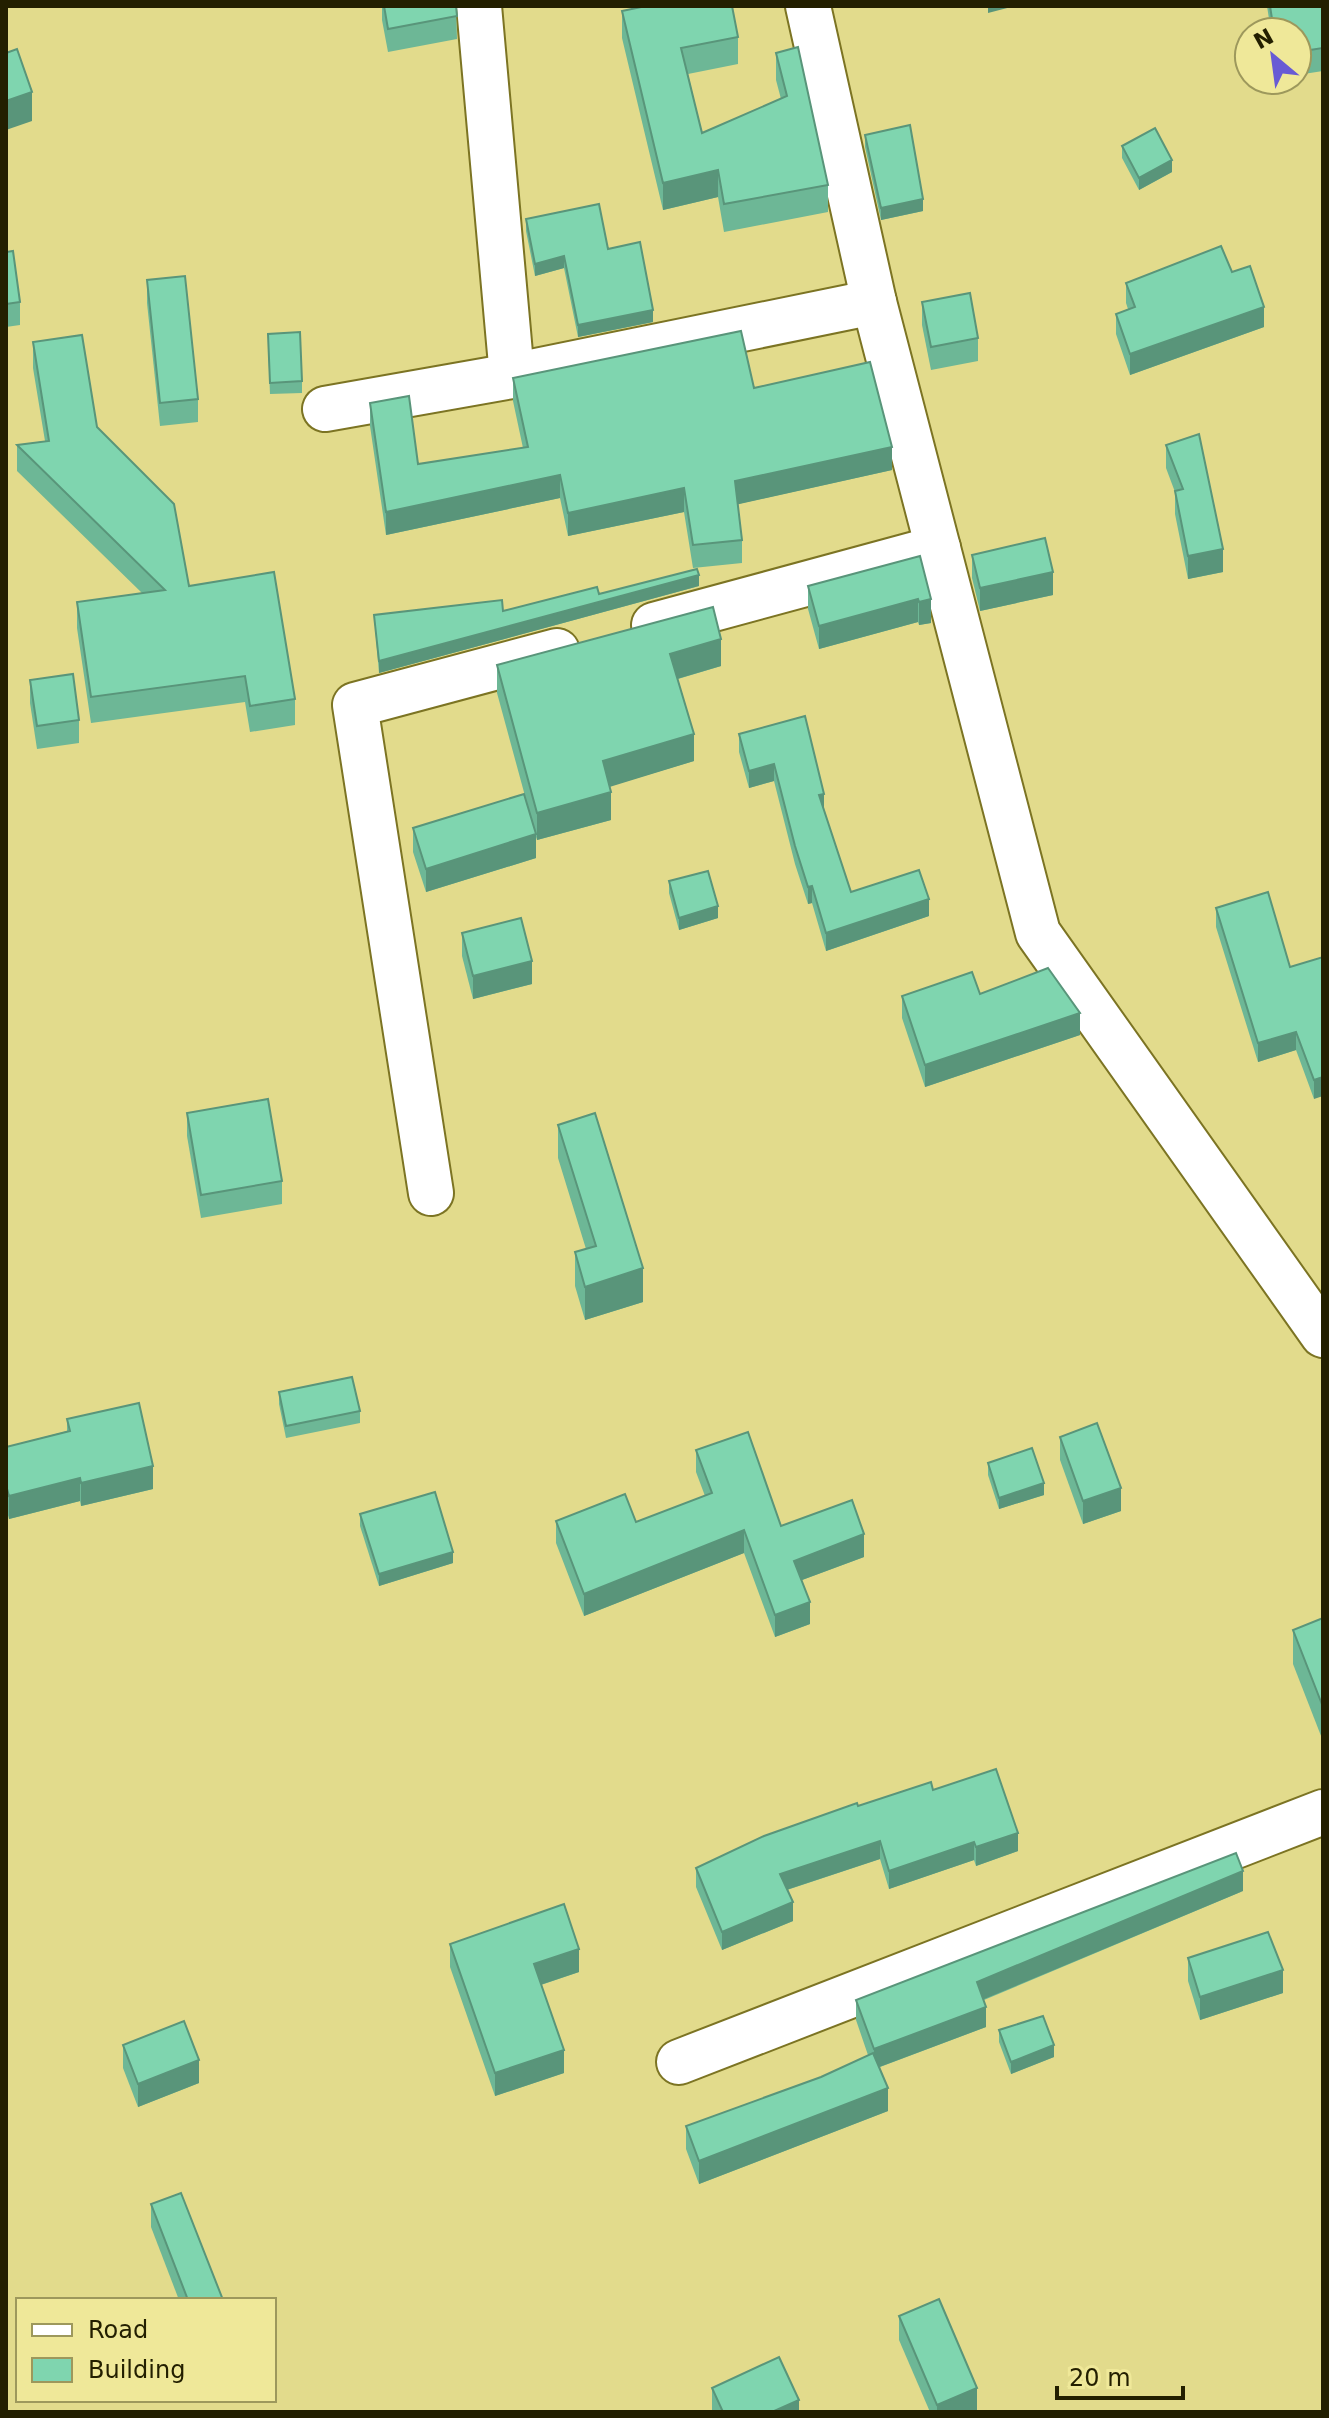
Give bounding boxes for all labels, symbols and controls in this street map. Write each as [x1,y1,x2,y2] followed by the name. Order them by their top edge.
[1233,16,1313,96] north arrow
[1249,24,1278,54] text: N
[16,2298,276,2402] legend
[88,2316,148,2344] text: Road
[1057,2350,1183,2400] scale bar
[88,2356,185,2384] text: Building
[1069,2364,1131,2392] text: 20 m

